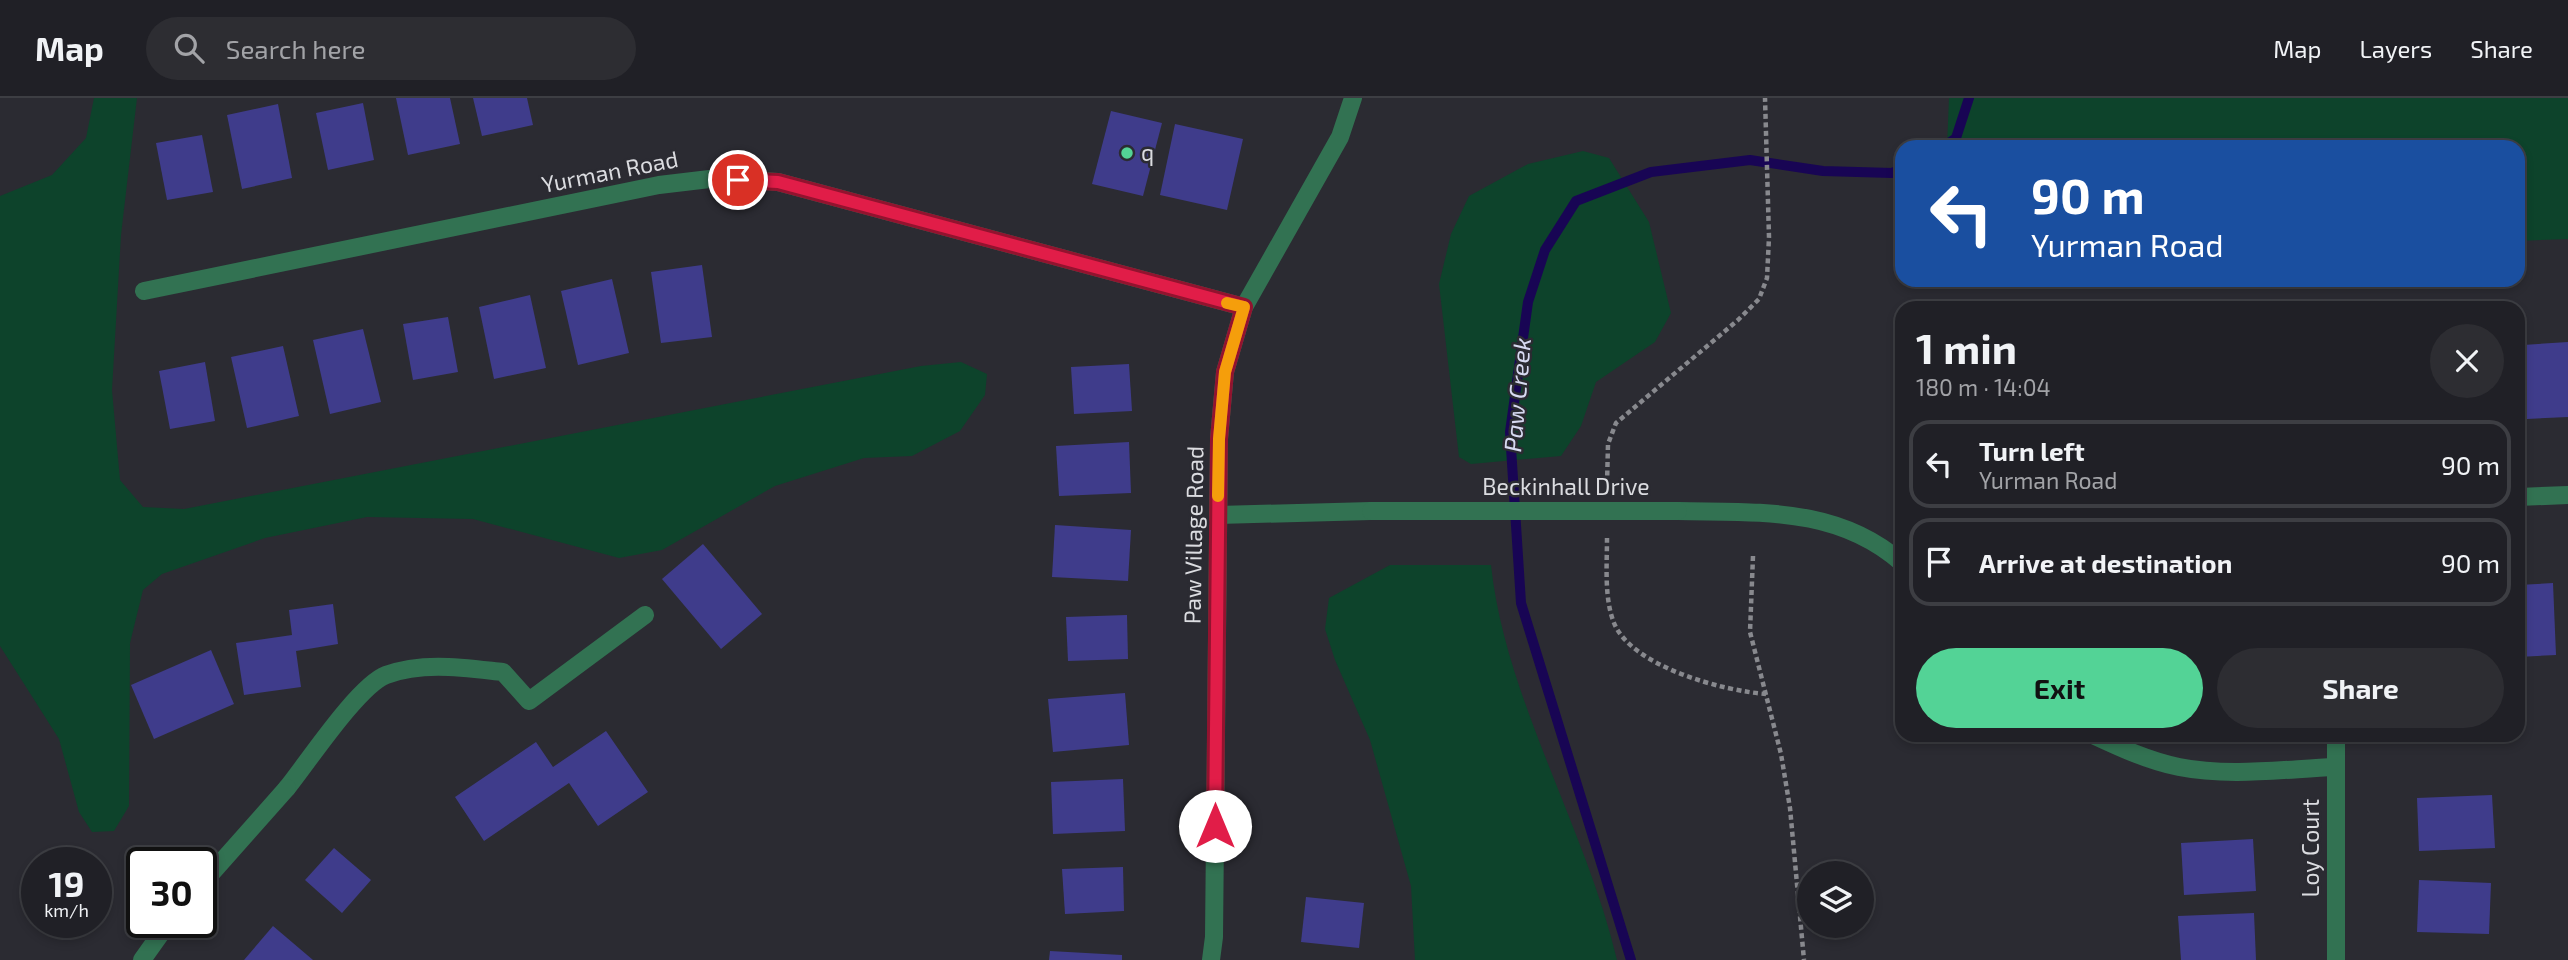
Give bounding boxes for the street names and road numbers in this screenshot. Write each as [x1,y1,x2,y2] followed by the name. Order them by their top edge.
[539,144,680,198] street label: Yurman Road
[1177,446,1209,624] street label: Paw Village Road
[1482,472,1650,500] street label: Beckinhall Drive
[2296,798,2324,897] street label: Loy Court

